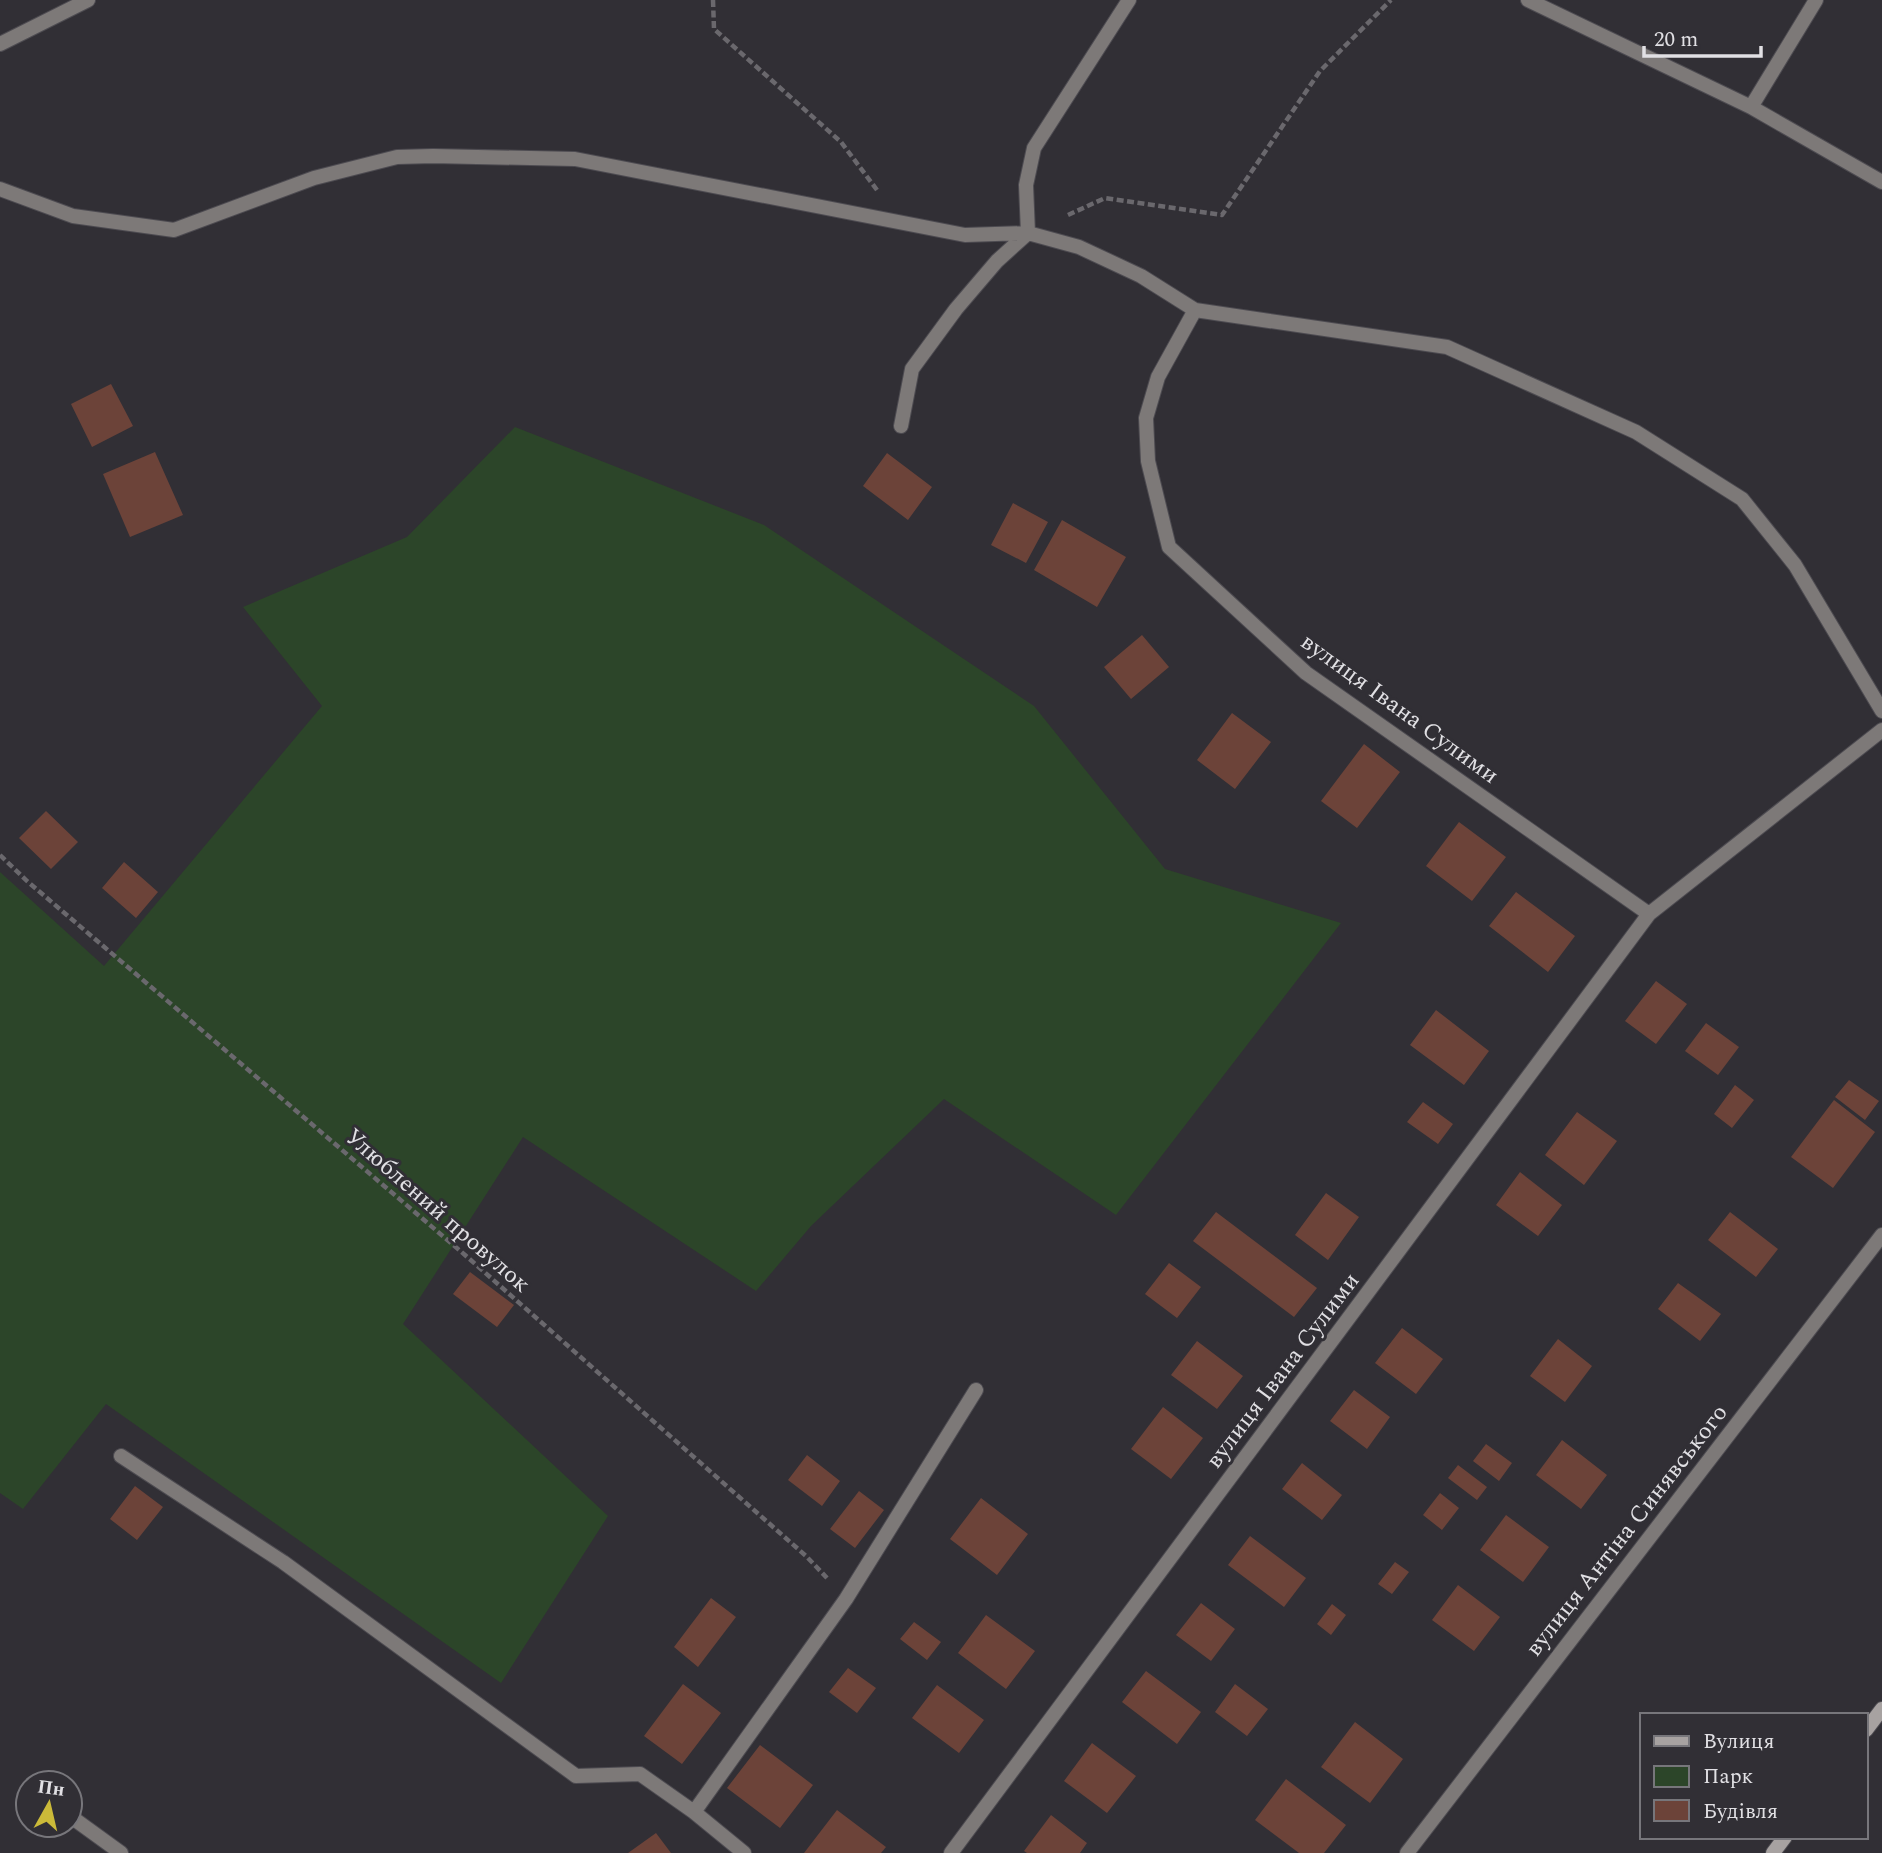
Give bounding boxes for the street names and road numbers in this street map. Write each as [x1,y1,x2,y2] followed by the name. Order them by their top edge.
[1293,624,1506,793] street label: вулиця Івана Сулими
[337,1120,538,1302] street label: Улюблений провулок
[1197,1265,1369,1476] street label: вулиця Івана Сулими
[1517,1397,1737,1664] street label: вулиця Антіна Синявського

